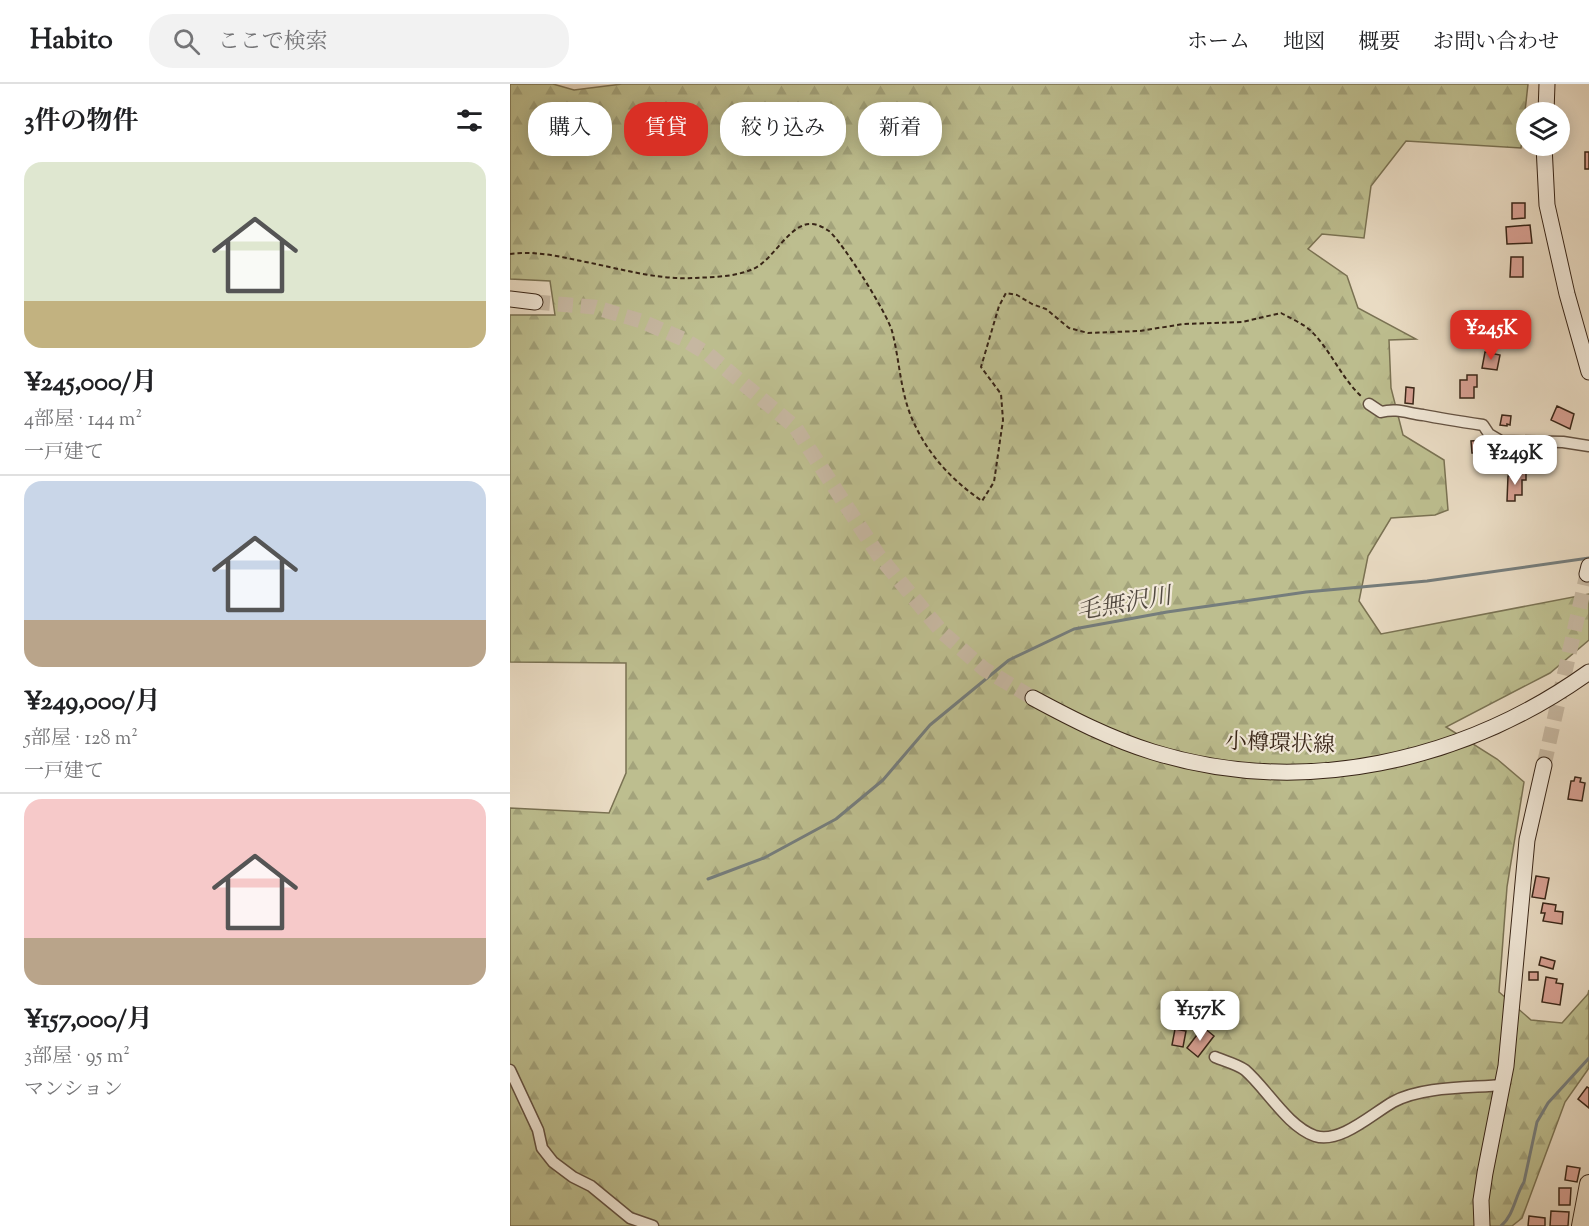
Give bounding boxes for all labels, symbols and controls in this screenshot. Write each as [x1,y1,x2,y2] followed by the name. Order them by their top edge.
[149,14,569,68] search box
[30,21,113,61] text: Habito
[170,25,203,58] icon: search
[218,27,328,59] text: ここで検索
[1187,28,1250,58] text: ホーム
[1283,28,1325,58] text: 地図
[1358,28,1400,58] text: 概要
[1433,28,1559,58] text: お問い合わせ
[528,102,612,156] chip: 購入
[624,102,708,156] chip: 賃貸
[720,102,846,156] chip: 絞り込み
[858,102,942,156] chip: 新着
[1516,102,1570,156] map controls
[1516,102,1570,156] button: layers
[24,104,139,141] text: 3件の物件
[453,104,486,137] icon: filters
[201,201,309,309] icon: home
[1449,310,1533,361] pin: ¥245K
[1464,315,1518,344] text: ¥245K
[24,365,157,402] text: ¥245,000/月
[24,406,142,435] text: 4部屋 · 144 m²
[1473,435,1557,486] pin: ¥249K
[24,439,104,468] text: 一戸建て
[1487,440,1543,469] text: ¥249K
[201,520,309,628] icon: home
[1074,579,1177,630] water label: 毛無沢川
[24,684,161,721] text: ¥249,000/月
[24,725,138,754] text: 5部屋 · 128 m²
[1224,727,1336,763] street label: 小樽環状線
[24,758,104,787] text: 一戸建て
[201,838,309,946] icon: home
[1158,991,1242,1042] pin: ¥157K
[1174,996,1226,1025] text: ¥157K
[24,1002,153,1039] text: ¥157,000/月
[24,1043,130,1072] text: 3部屋 · 95 m²
[24,1076,123,1105] text: マンション

